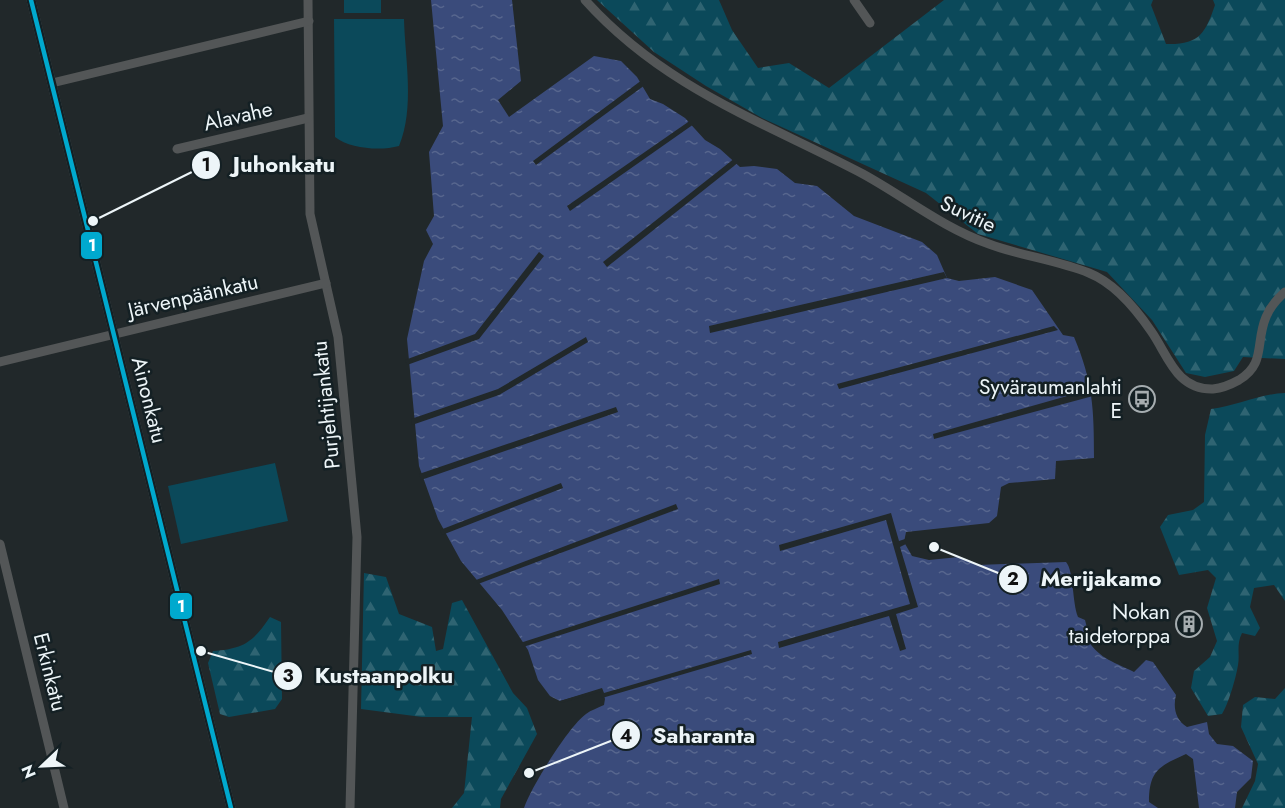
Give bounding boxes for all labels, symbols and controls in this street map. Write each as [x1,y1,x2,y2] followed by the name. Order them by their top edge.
[201,93,276,138] street label: Alavahe
[191,145,347,185] callout: Juhonkatu
[229,148,335,180] text: Juhonkatu
[201,152,211,178] text: 1
[935,188,1001,240] street label: Suvitie
[80,231,103,260] line badge: 1
[88,234,96,257] text: 1
[122,266,261,326] street label: Järvenpäänkatu
[304,339,348,471] street label: Purjehtijankatu
[124,354,174,446] street label: Ainonkatu
[979,372,1122,426] place label: Syväraumanlahti E
[1127,384,1157,414] bus stop icon: Syväraumanlahti E
[998,559,1173,599] callout: Merijakamo
[1041,562,1161,594] text: Merijakamo
[1007,566,1019,592] text: 2
[169,592,193,620] line badge: 1
[177,595,185,618] text: 1
[1069,597,1170,651] place label: Nokan taidetorppa
[1174,609,1204,639] building icon: Nokan taidetorppa
[26,630,74,714] street label: Erkinkatu
[273,656,465,696] callout: Kustaanpolku
[315,659,453,691] text: Kustaanpolku
[282,663,294,689] text: 3
[611,715,767,755] callout: Saharanta
[653,719,755,751] text: Saharanta
[620,723,632,749] text: 4
[12,736,72,796] north arrow
[16,761,42,782] text: N

